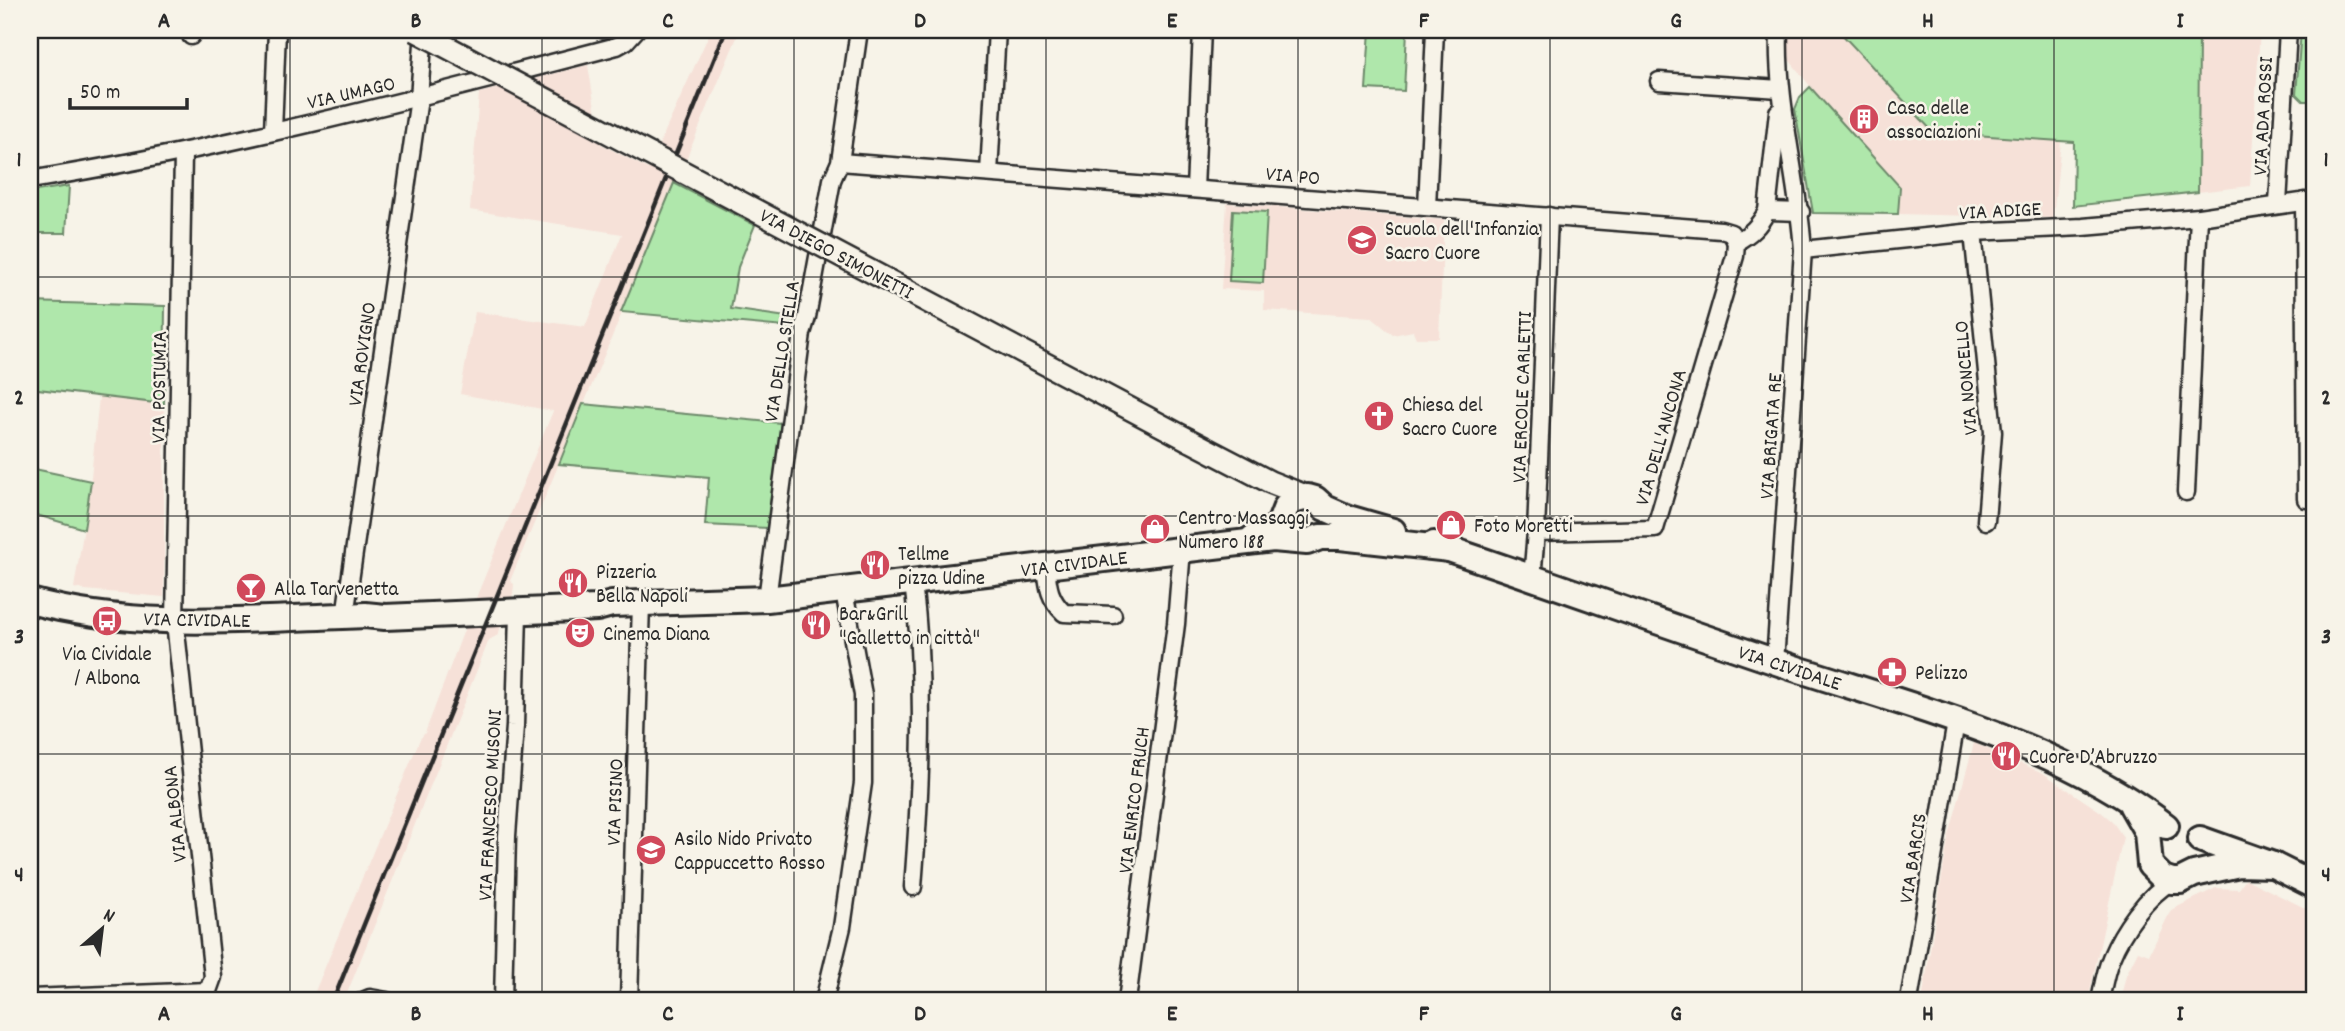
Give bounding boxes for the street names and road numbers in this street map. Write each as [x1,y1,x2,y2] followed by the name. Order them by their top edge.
[2247,56,2283,176] street label: VIA ADA ROSSI
[305,70,399,120] street label: VIA UMAGO
[1264,161,1321,195] street label: VIA PO
[1959,196,2042,230] street label: VIA ADIGE
[753,202,918,309] street label: VIA DIEGO SIMONETTI
[758,278,810,425] street label: VIA DELLO STELLA
[342,300,386,408] street label: VIA ROVIGNO
[1506,310,1542,483] street label: VIA ERCOLE CARLETTI
[1948,319,1988,436] street label: VIA NONCELLO
[145,331,177,444] street label: VIA POSTUMIA
[1629,366,1697,510] street label: VIA DELL'ANCONA
[1754,372,1792,500] street label: VIA BRIGATA RE
[1020,545,1130,587] street label: VIA CIVIDALE
[143,606,251,638] street label: VIA CIVIDALE
[1734,639,1845,701] street label: VIA CIVIDALE
[472,708,512,901] street label: VIA FRANCESCO MUSONI
[1112,725,1160,875] street label: VIA ENRICO FRUCH
[600,758,634,846] street label: VIA PISINO
[157,764,197,863] street label: VIA ALBONA
[1893,811,1937,906] street label: VIA BARCIS

